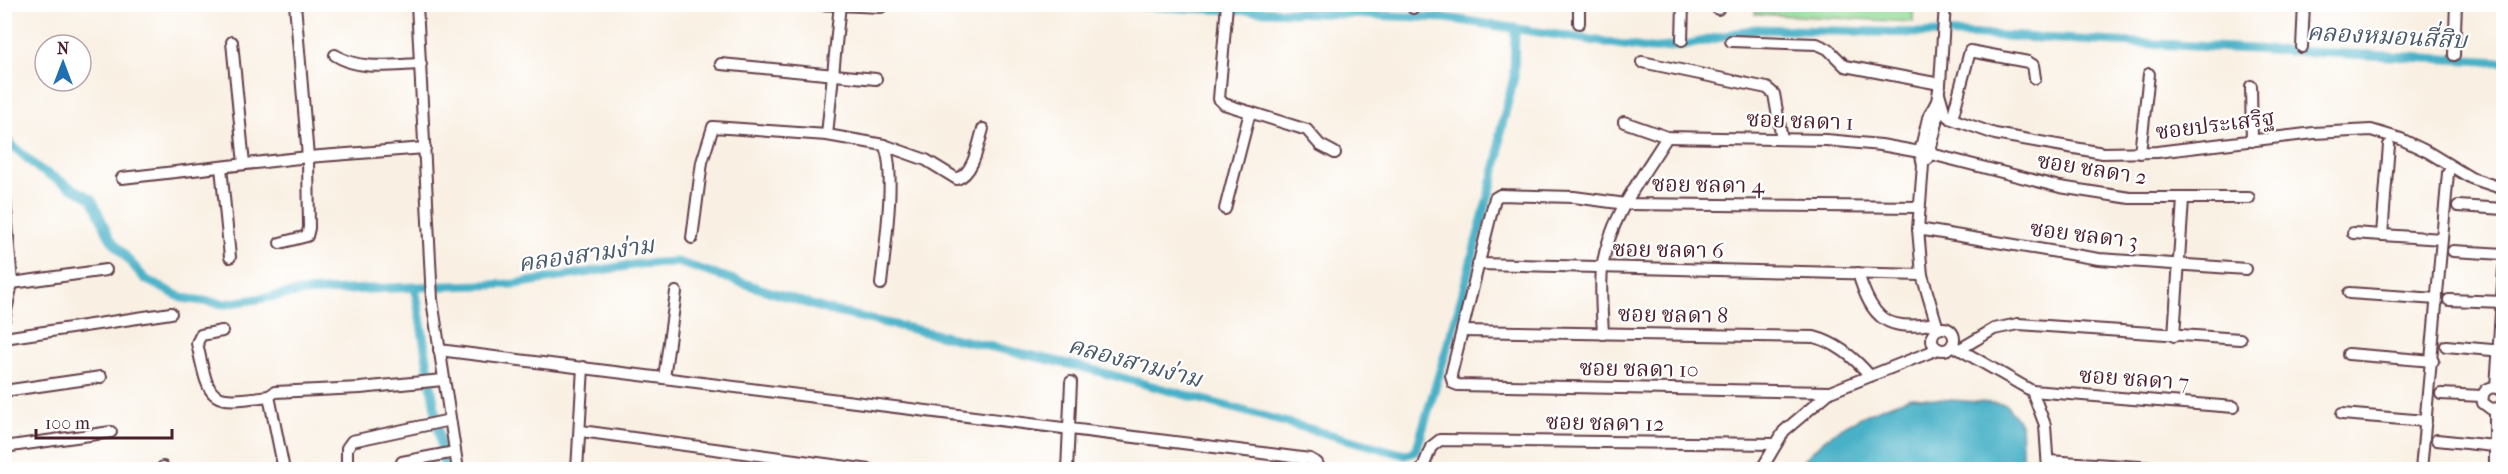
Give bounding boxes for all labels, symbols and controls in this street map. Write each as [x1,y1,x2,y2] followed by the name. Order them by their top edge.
[2306,14,2470,54] water label: คลองหมอนสี่สิบ
[33,33,93,93] north arrow
[57,39,70,58] text: N
[2154,105,2276,145] street label: ซอยประเสริฐ
[1746,106,1854,136] street label: ซอย ชลดา 1
[2035,147,2149,191] street label: ซอย ชลดา 2
[1652,171,1766,199] street label: ซอย ชลดา 4
[2029,215,2139,255] street label: ซอย ชลดา 3
[516,230,657,277] water label: คลองสามง่าม
[1612,236,1724,264] street label: ซอย ชลดา 6
[1617,301,1729,329] street label: ซอย ชลดา 8
[1065,331,1206,394] water label: คลองสามง่าม
[1579,355,1699,383] street label: ซอย ชลดา 10
[2078,362,2190,396] street label: ซอย ชลดา 7
[36,402,172,440] scale bar
[1545,409,1665,437] street label: ซอย ชลดา 12
[45,413,90,434] text: 100 m

